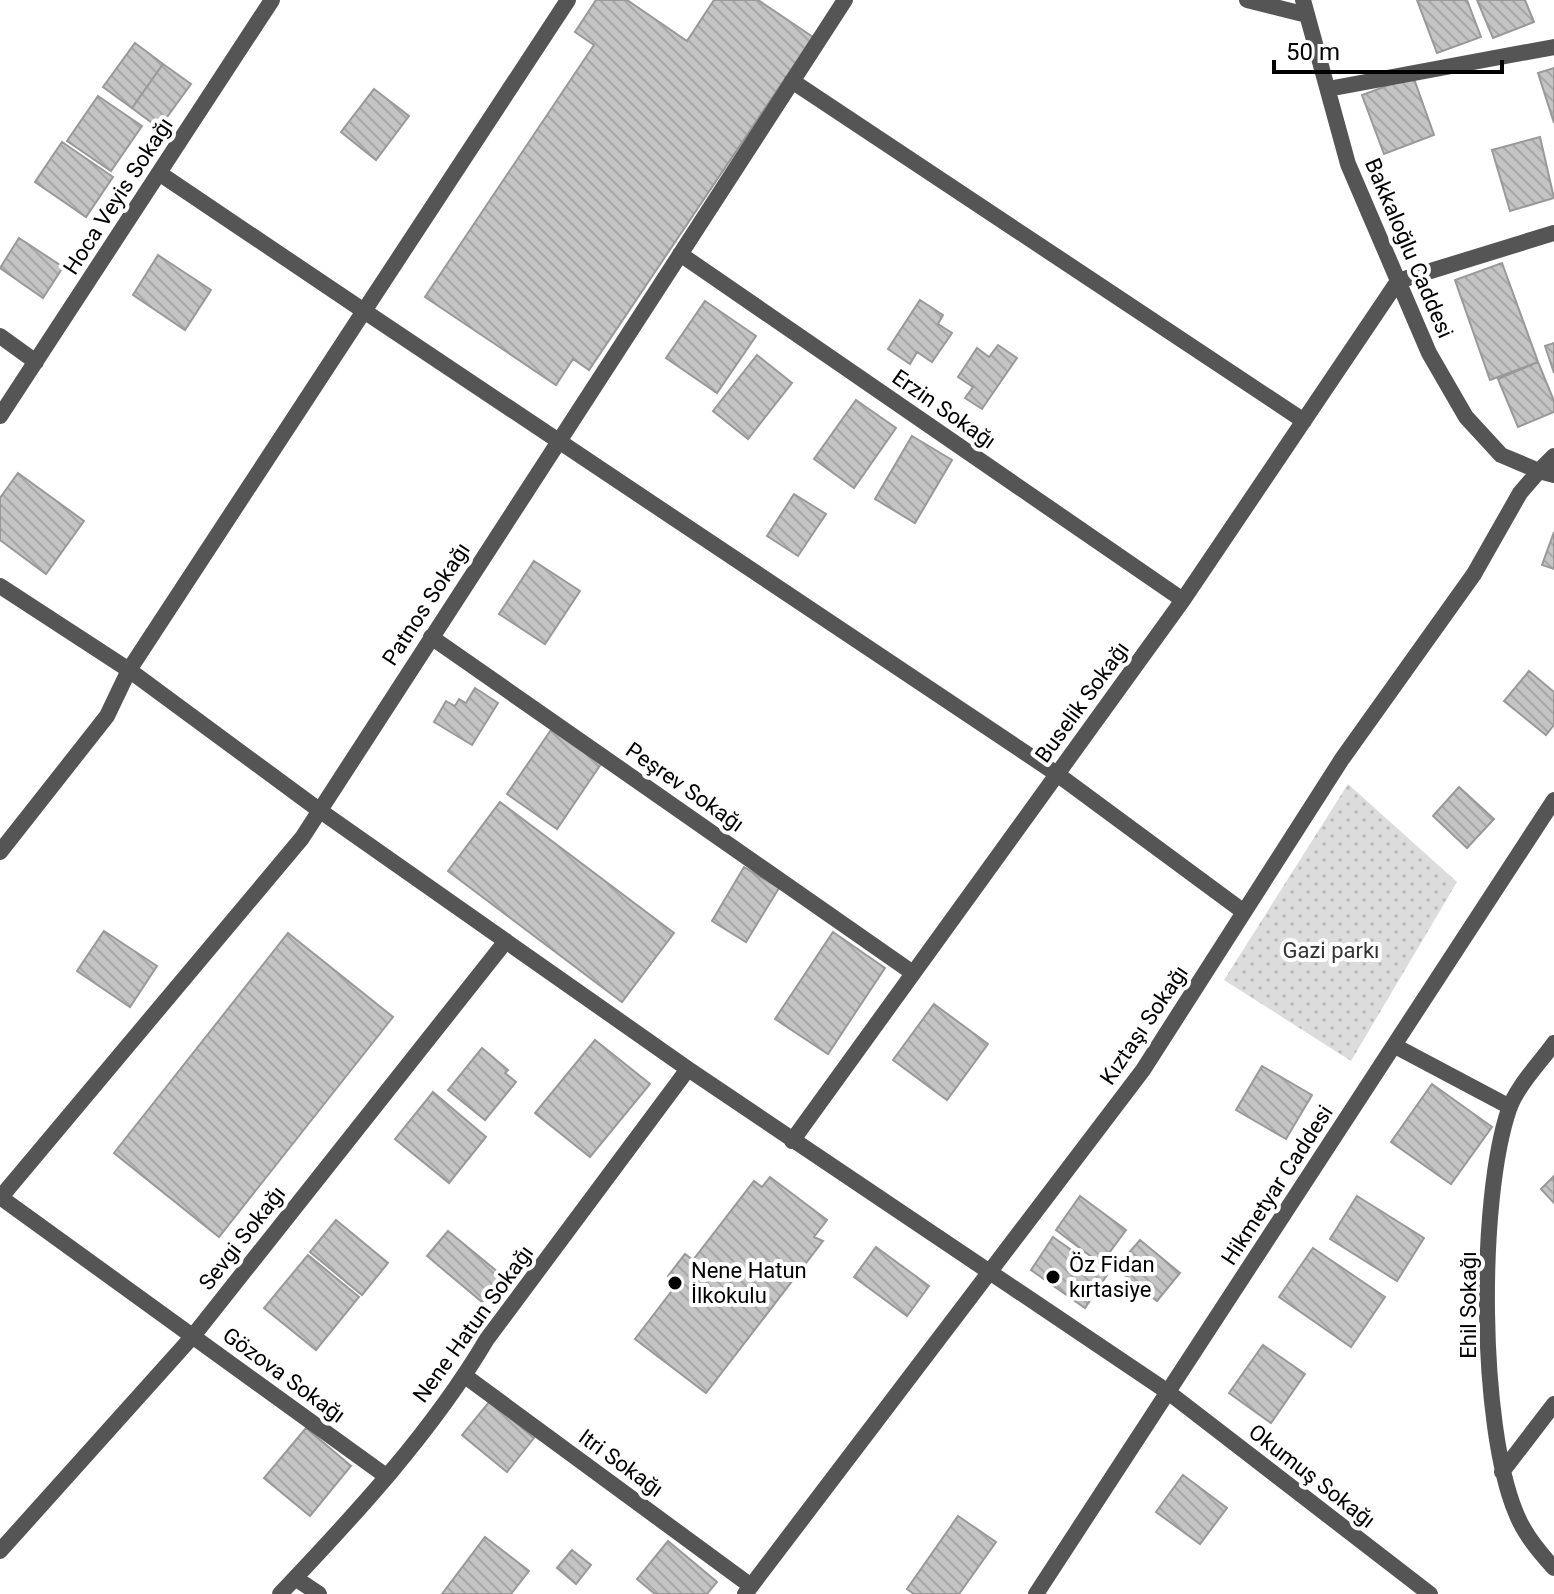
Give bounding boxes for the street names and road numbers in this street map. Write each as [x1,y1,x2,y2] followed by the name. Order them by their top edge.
[58,113,178,279] street label: Hoca Veyis Sokağı
[1360,154,1458,342] street label: Bakkaloğlu Caddesi
[888,364,1000,454] street label: Erzin Sokağı
[377,538,475,670] street label: Patnos Sokağı
[1030,637,1134,767] street label: Buselik Sokağı
[621,737,749,837] street label: Peşrev Sokağı
[1095,961,1193,1089] street label: Kıztaşı Sokağı
[1216,1101,1338,1269] street label: Hikmetyar Caddesi
[194,1181,290,1295] street label: Sevgi Sokağı
[408,1241,538,1407] street label: Nene Hatun Sokağı
[1456,1251,1481,1359] street label: Ehil Sokağı
[218,1322,350,1428] street label: Gözova Sokağı
[1244,1419,1380,1533] street label: Okumuş Sokağı
[574,1424,668,1502] street label: Itri Sokağı

